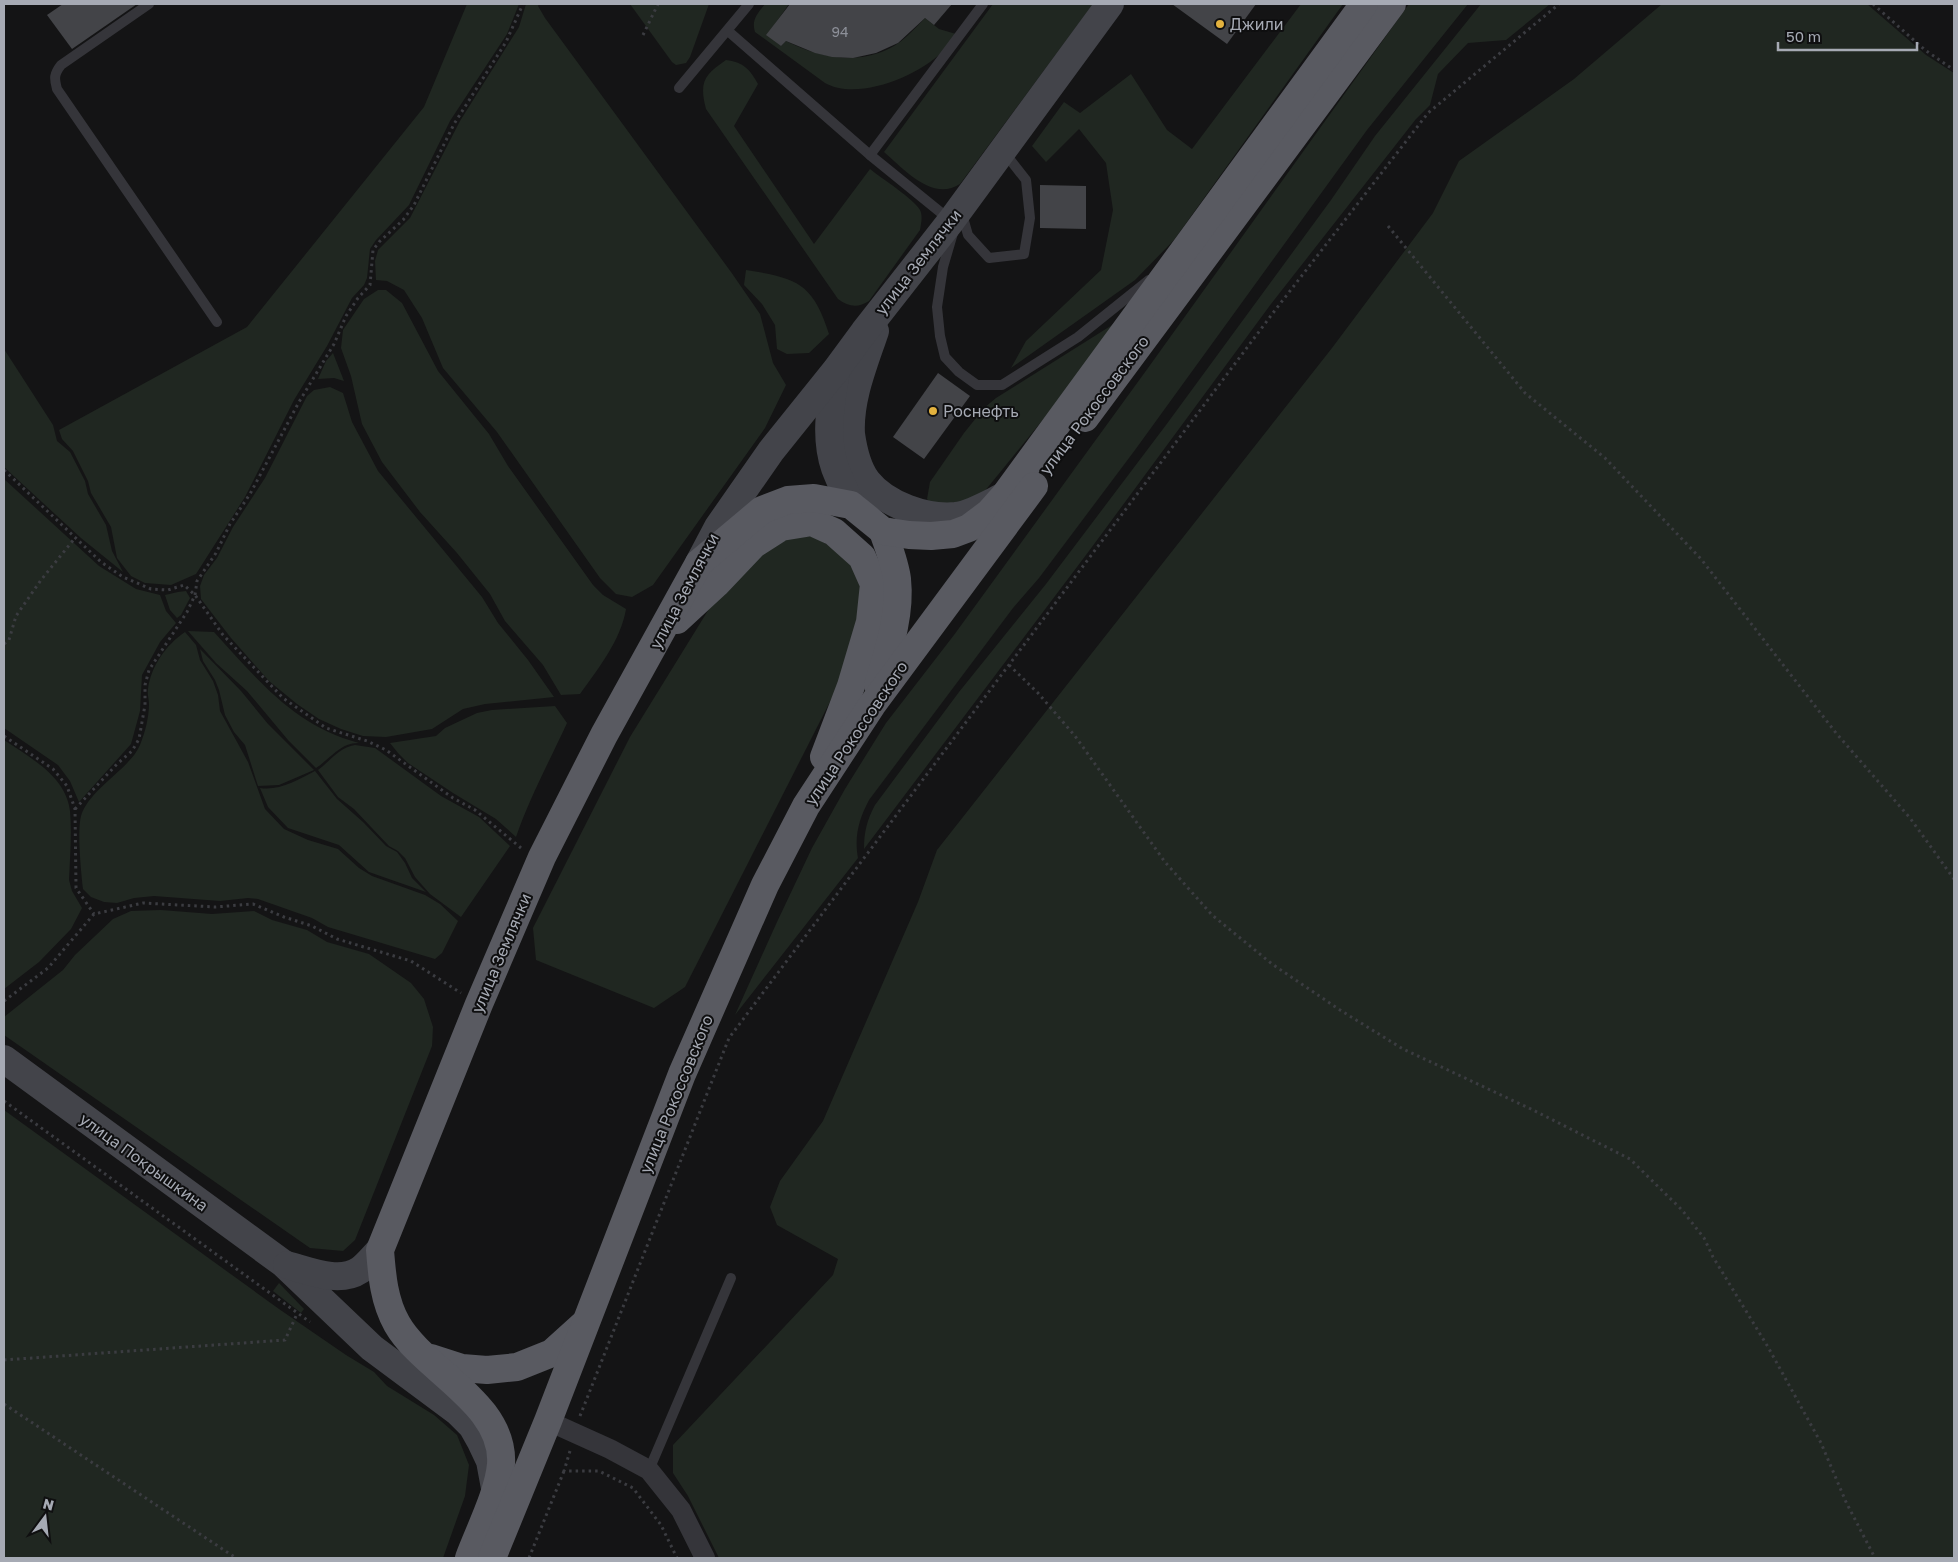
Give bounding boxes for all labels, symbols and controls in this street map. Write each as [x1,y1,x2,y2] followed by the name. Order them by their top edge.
[1230,14,1284,34] place label: Джили
[1214,18,1226,30] marker: Джили
[1778,20,1917,52] scale bar
[831,23,849,40] house number: 94
[1786,27,1821,45] text: 50 m
[871,205,965,319] street label: улица Землячки
[1035,331,1153,479] street label: улица Рокоссовского
[943,401,1019,421] place label: Роснефть
[927,405,939,417] marker: Роснефть
[645,530,723,652] street label: улица Землячки
[800,657,912,809] street label: улица Рокоссовского
[467,890,535,1016] street label: улица Землячки
[635,1012,717,1176] street label: улица Рокоссовского
[76,1109,212,1215] street label: улица Покрышкина
[20,1492,70,1542] north arrow
[41,1494,56,1514] text: N

